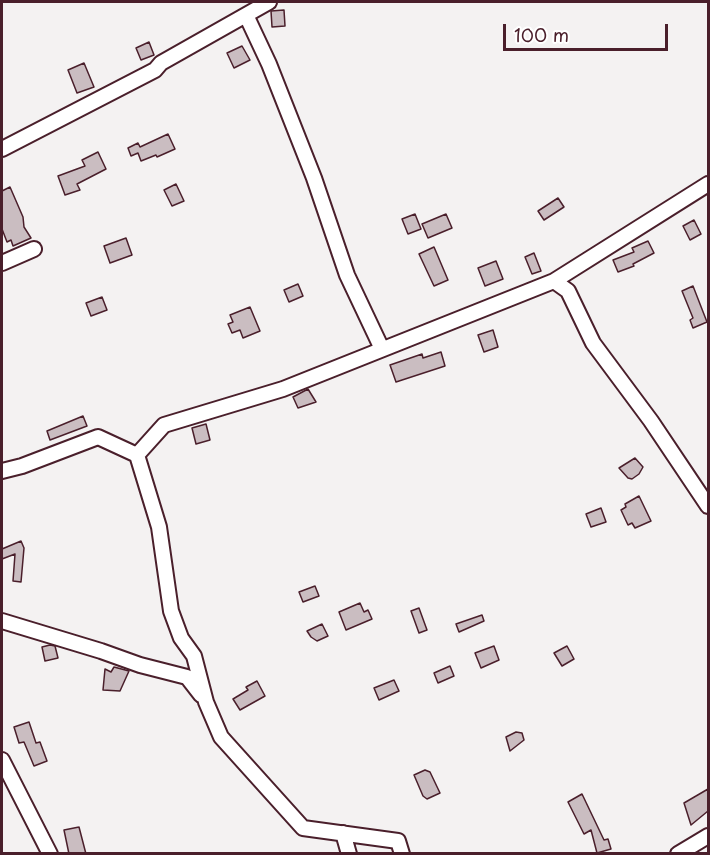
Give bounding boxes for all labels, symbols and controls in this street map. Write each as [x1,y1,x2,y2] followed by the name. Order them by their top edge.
[506,12,671,50] scale bar
[514,21,569,48] text: 100 m

